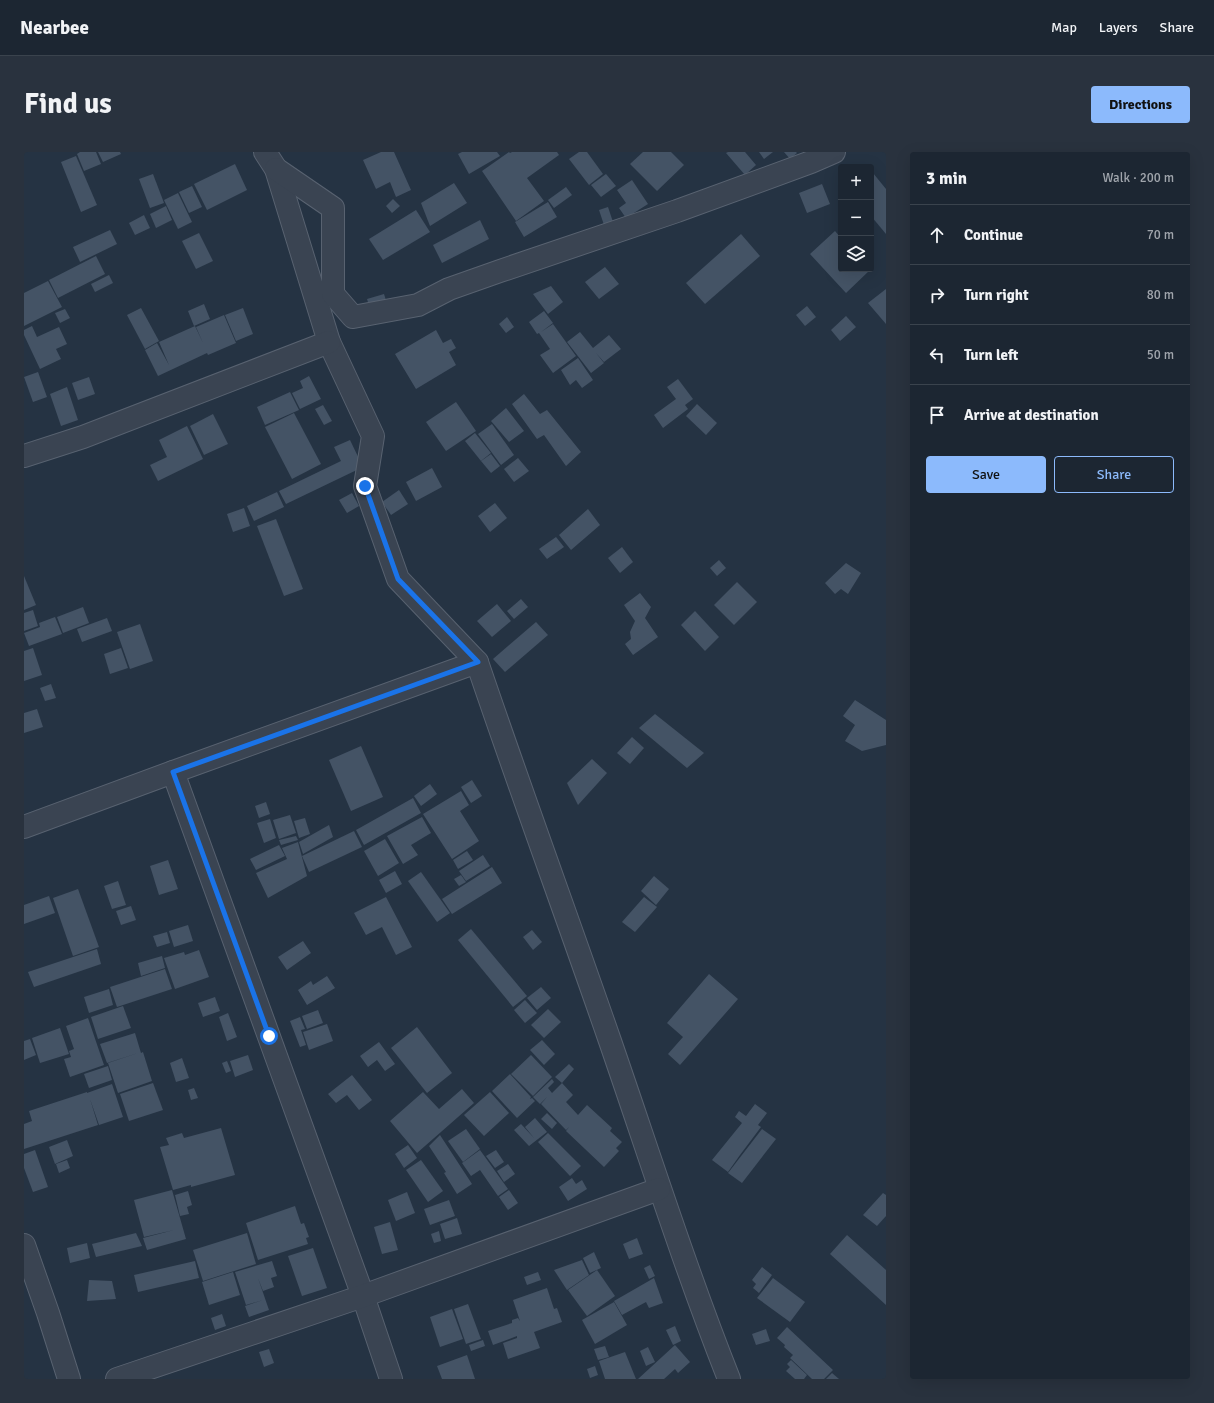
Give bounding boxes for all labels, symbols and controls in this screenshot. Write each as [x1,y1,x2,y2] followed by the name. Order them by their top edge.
[20,16,89,40] text: Nearbee
[1051,19,1077,36] text: Map
[1099,19,1138,36] text: Layers
[1160,19,1194,36] text: Share
[1091,86,1190,123] button: Directions
[24,87,112,121] text: Find us
[838,164,874,272] map controls
[838,164,874,200] button: +
[926,168,967,189] text: 3 min
[1103,170,1174,186] text: Walk · 200 m
[838,200,874,236] button: −
[926,224,948,246] icon: ahead
[964,226,1023,244] text: Continue
[1147,227,1174,243] text: 70 m
[838,236,874,272] button: layers
[926,284,948,306] icon: right
[964,286,1029,304] text: Turn right
[1147,287,1174,303] text: 80 m
[926,344,948,366] icon: left
[964,346,1018,364] text: Turn left
[1147,347,1174,363] text: 50 m
[926,404,948,426] icon: arrive
[964,406,1099,424] text: Arrive at destination
[926,456,1046,493] button: Save
[1054,456,1174,493] button: Share
[356,477,374,495] route end
[260,1027,278,1045] route start

